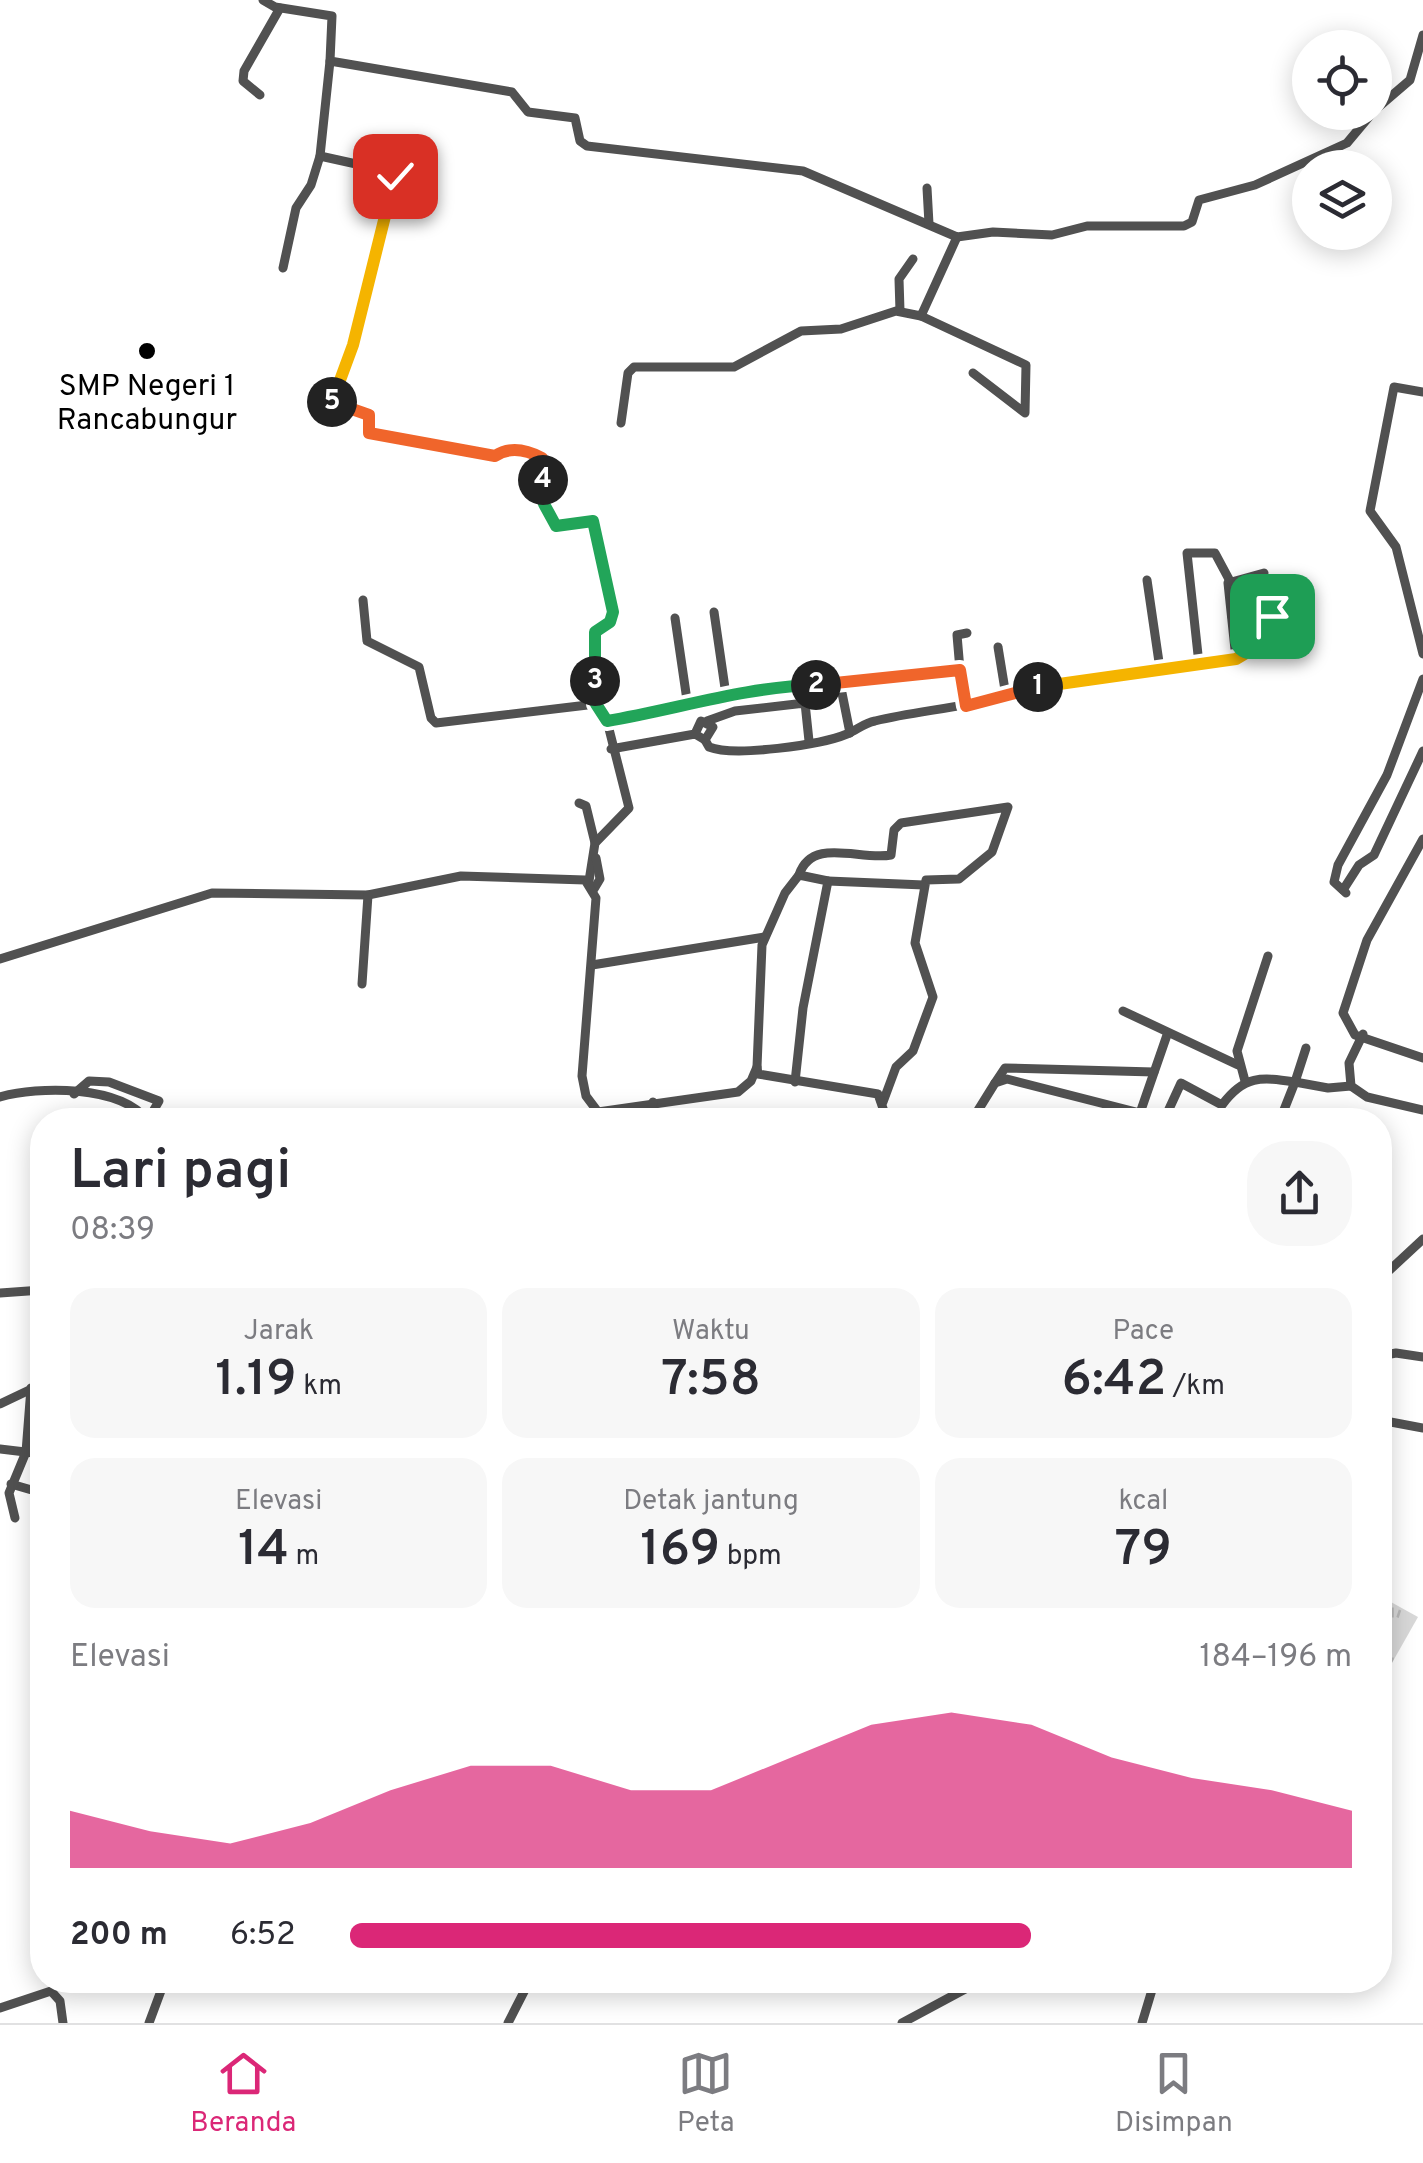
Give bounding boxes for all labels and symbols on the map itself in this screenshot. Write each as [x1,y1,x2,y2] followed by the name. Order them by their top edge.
[353,134,438,219] pin
[136,340,158,362] marker: SMP Negeri 1 Rancabungur
[57,369,238,440] place label: SMP Negeri 1 Rancabungur
[307,377,357,427] pin: 5
[518,455,568,505] pin: 4
[1230,574,1315,659] pin
[570,656,620,706] pin: 3
[791,660,841,710] pin: 2
[1013,662,1063,712] pin: 1

